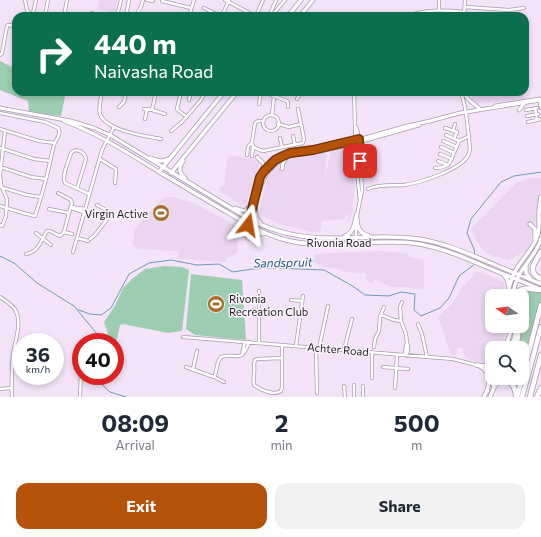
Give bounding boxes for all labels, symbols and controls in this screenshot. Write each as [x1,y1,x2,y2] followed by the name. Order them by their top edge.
[94,26,177,60] text: 440 m
[28,28,80,80] icon: right
[94,60,213,82] text: Naivasha Road
[343,144,377,178] pin
[349,150,371,172] icon: arrive
[151,203,171,223] sports icon: Virgin Active
[227,204,269,246] position arrow
[85,207,148,220] place label: Virgin Active
[307,236,371,249] street label: Rivonia Road
[253,254,314,270] water label: Sandspruit
[485,289,529,333] north arrow
[485,289,529,385] map controls
[229,292,308,318] place label: Rivonia Recreation Club
[206,294,226,314] sports icon: Rivonia Recreation Club
[72,333,124,385] speed limit sign: 40
[307,340,369,358] street label: Achter Road
[485,341,529,385] button: search
[26,342,50,366] text: 36
[26,363,50,375] text: km/h
[101,408,169,437] text: 08:09
[275,408,288,437] text: 2
[394,408,440,437] text: 500
[116,437,155,453] text: Arrival
[270,437,293,453] text: min
[411,437,422,453] text: m
[16,483,267,529] button: Exit
[275,483,525,529] button: Share

